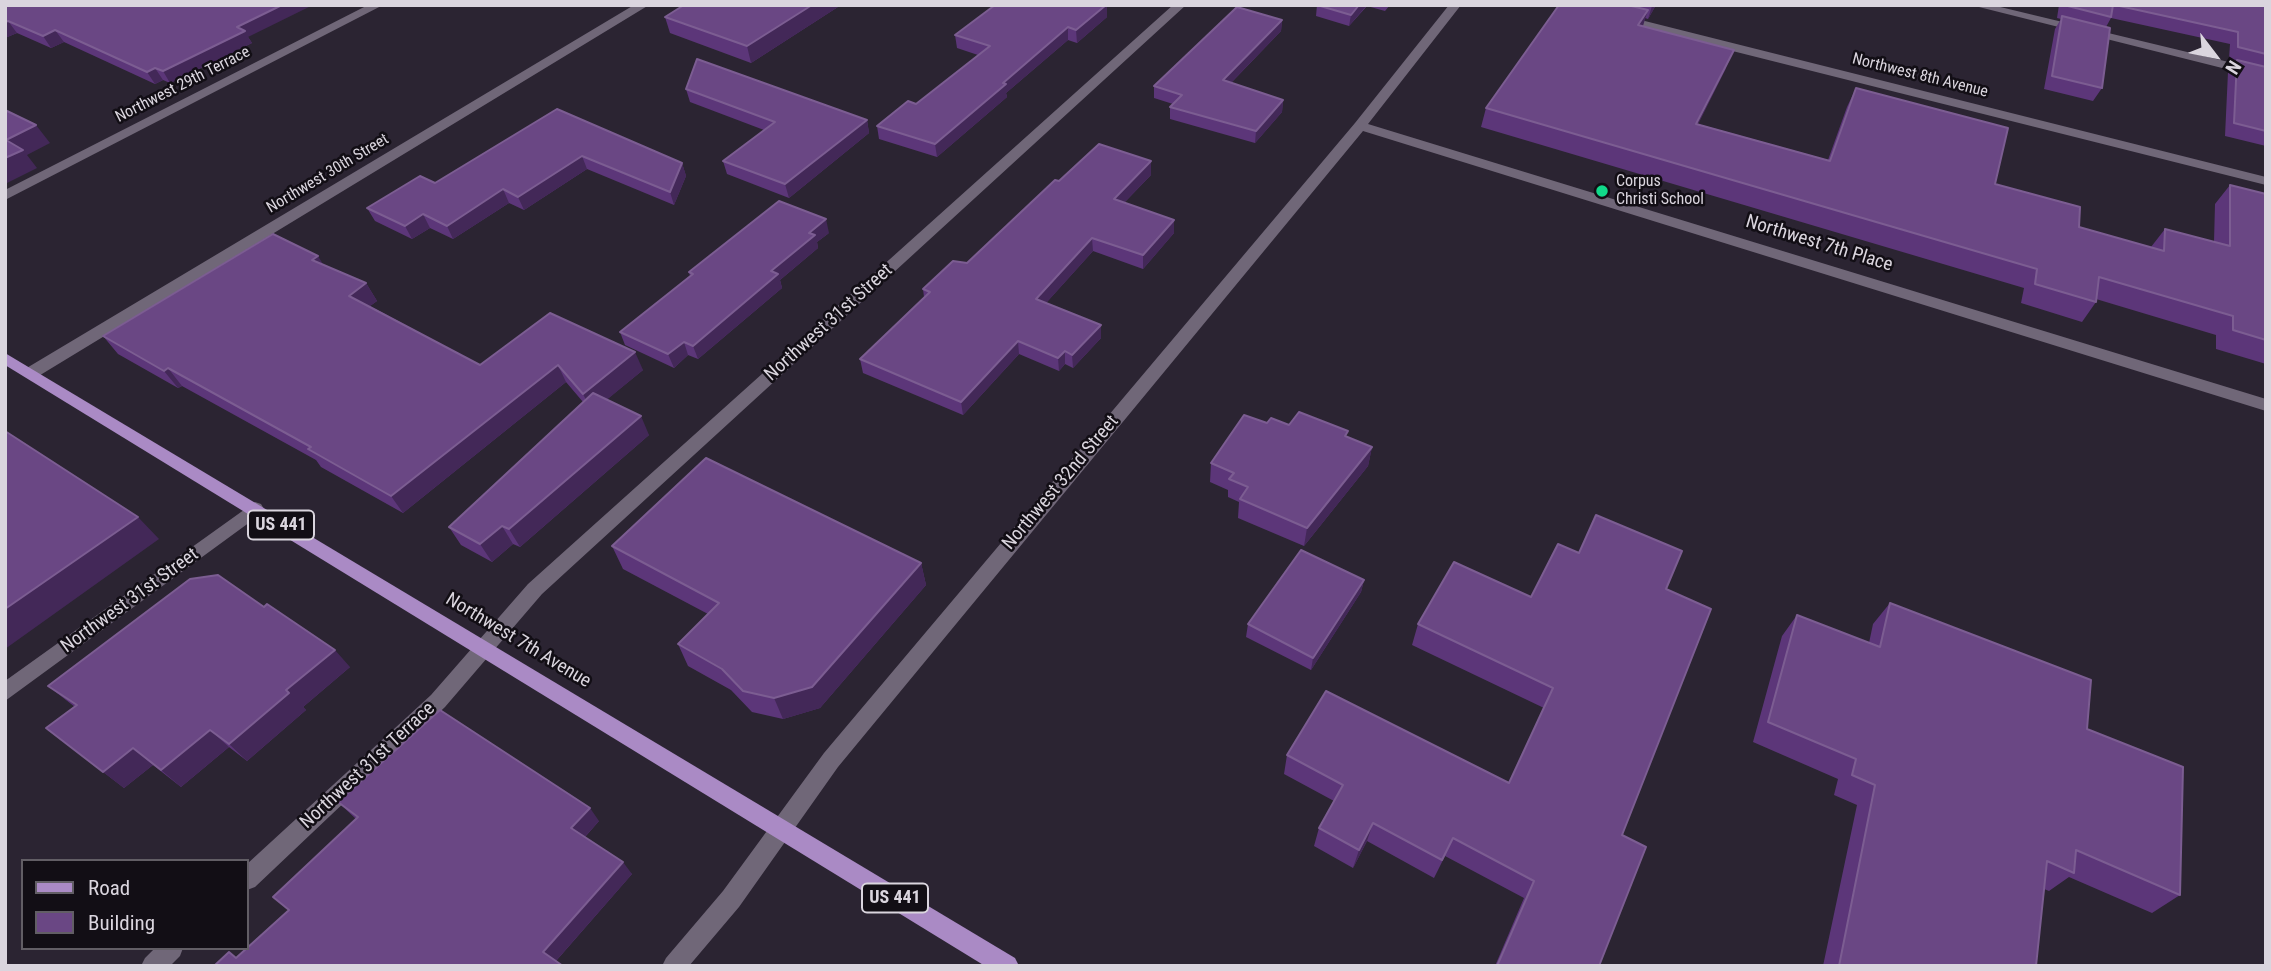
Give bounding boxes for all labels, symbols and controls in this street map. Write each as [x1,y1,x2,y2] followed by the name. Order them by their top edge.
[2180,21,2250,91] north arrow
[113,43,253,127] street label: Northwest 29th Terrace
[1850,50,1990,102] street label: Northwest 8th Avenue
[2220,56,2246,78] text: N
[264,130,392,218] street label: Northwest 30th Street
[1616,172,1704,210] place label: Corpus Christi School
[1594,183,1610,199] marker: Corpus Christi School
[1743,211,1895,277] street label: Northwest 7th Place
[760,260,898,386] street label: Northwest 31st Street
[998,411,1124,555] street label: Northwest 32nd Street
[248,510,314,540] road number: US 441
[57,544,203,658] street label: Northwest 31st Street
[441,589,595,693] street label: Northwest 7th Avenue
[296,698,440,834] street label: Northwest 31st Terrace
[21,859,248,950] legend
[88,876,130,900] text: Road
[862,884,928,912] road number: US 441
[88,911,155,935] text: Building

